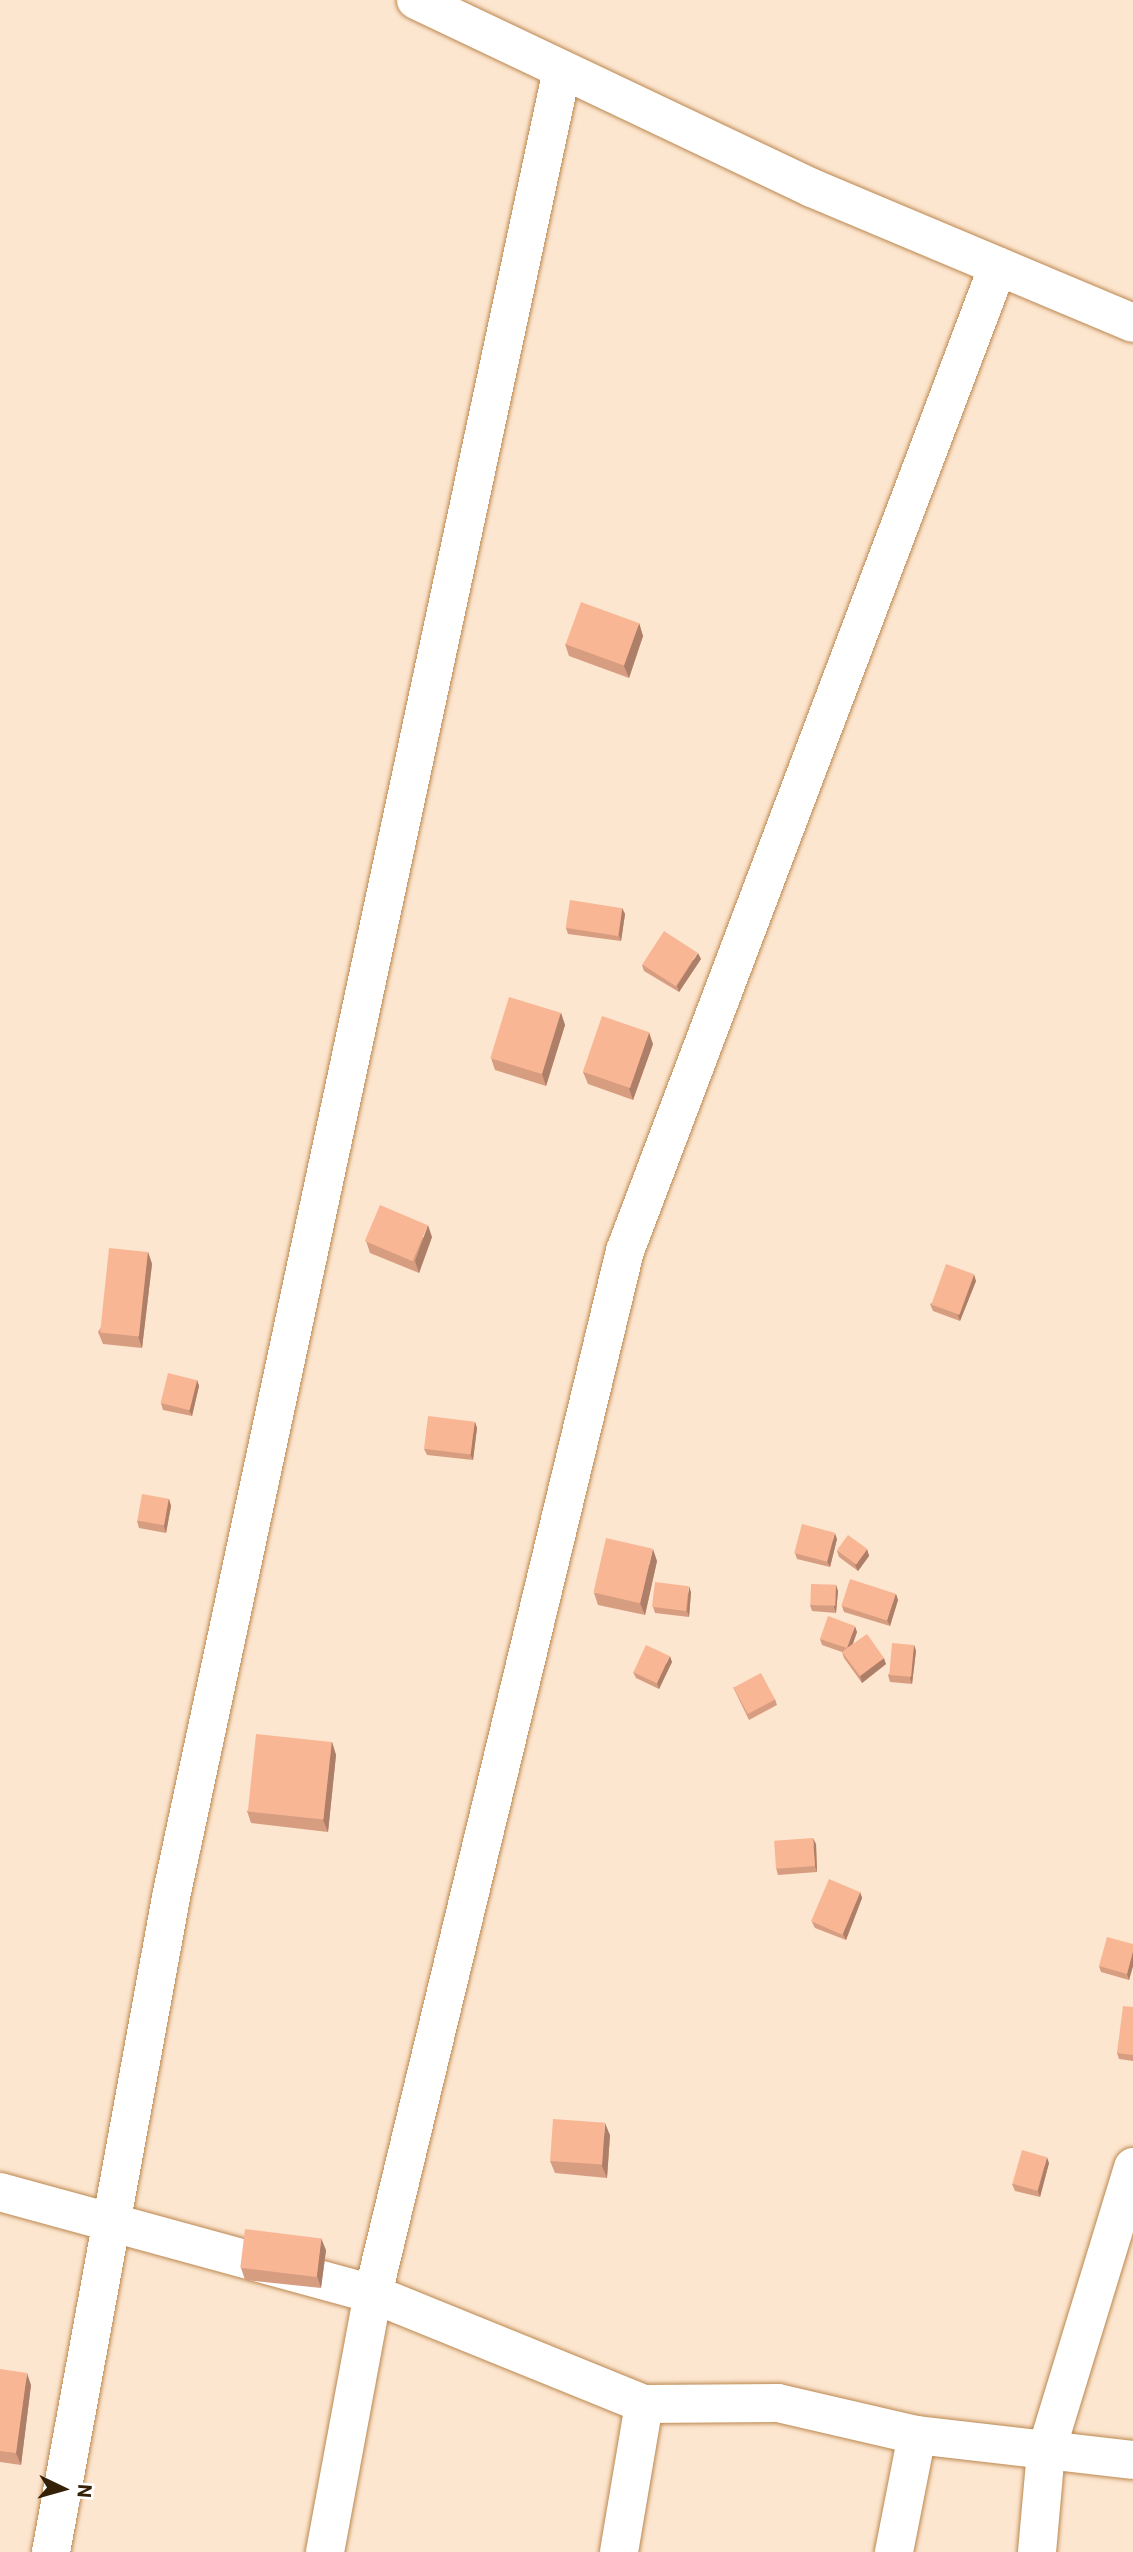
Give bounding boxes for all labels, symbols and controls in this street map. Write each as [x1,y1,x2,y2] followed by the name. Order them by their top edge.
[28,2454,98,2524] north arrow
[72,2483,96,2499] text: N

